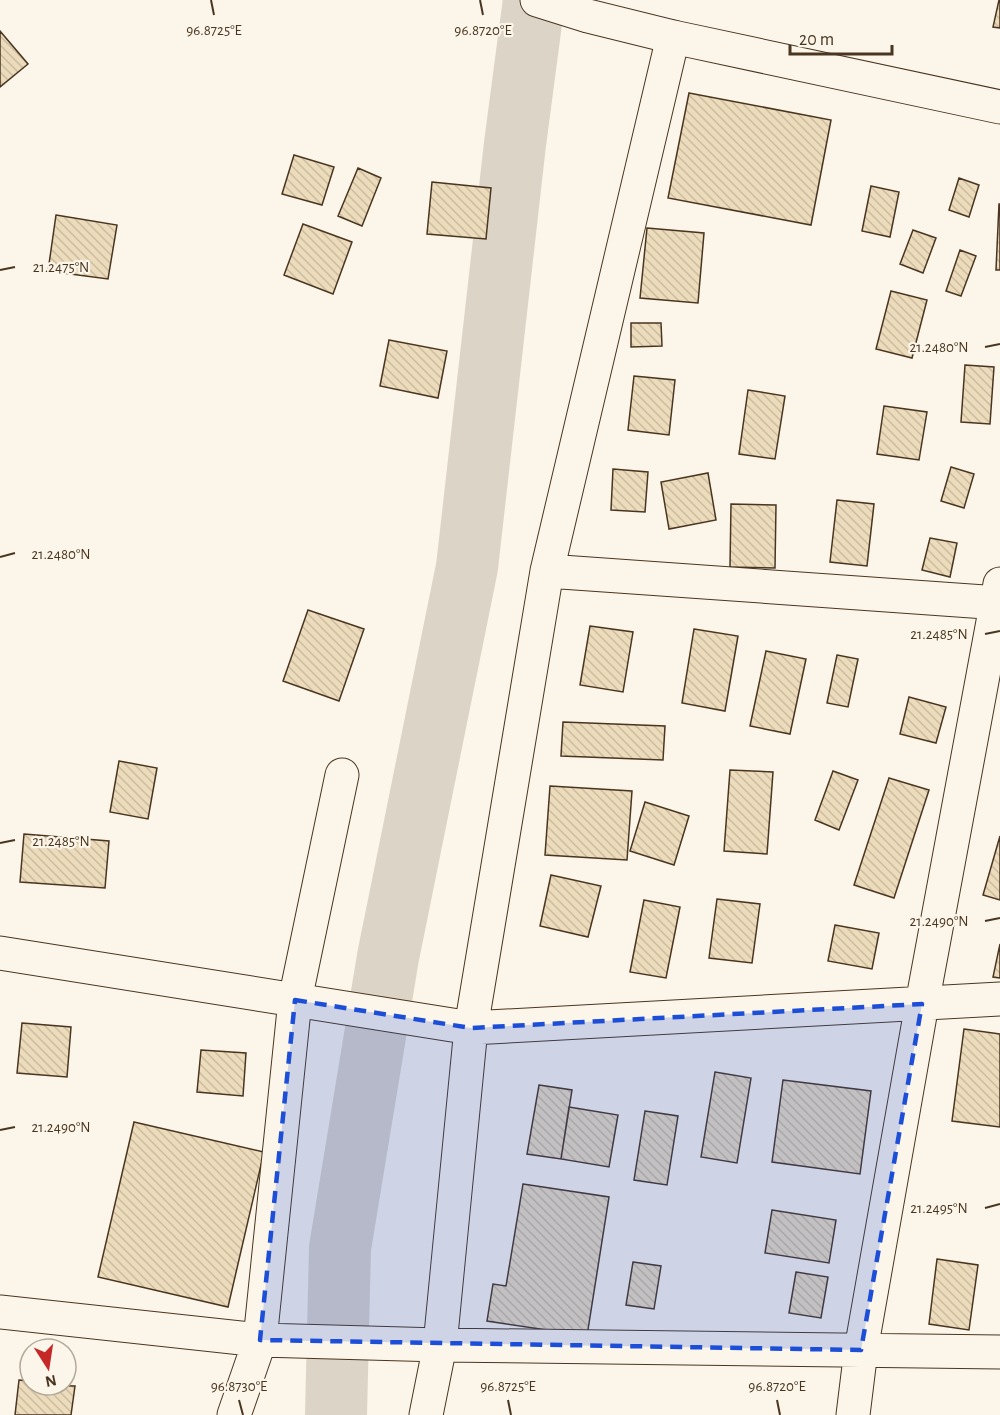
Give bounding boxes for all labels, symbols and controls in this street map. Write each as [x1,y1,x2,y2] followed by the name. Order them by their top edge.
[790,18,892,56] scale bar
[186,23,242,38] text: 96.8725°E
[454,23,512,38] text: 96.8720°E
[799,31,834,49] text: 20 m
[33,260,89,275] text: 21.2475°N
[909,340,969,355] text: 21.2480°N
[31,547,91,562] text: 21.2480°N
[910,627,968,642] text: 21.2485°N
[32,834,90,849] text: 21.2485°N
[909,914,969,929] text: 21.2490°N
[31,1120,91,1135] text: 21.2490°N
[910,1201,968,1216] text: 21.2495°N
[18,1337,78,1397] north arrow
[44,1372,58,1390] text: N
[211,1379,267,1394] text: 96.8730°E
[480,1379,536,1394] text: 96.8725°E
[748,1379,806,1394] text: 96.8720°E

